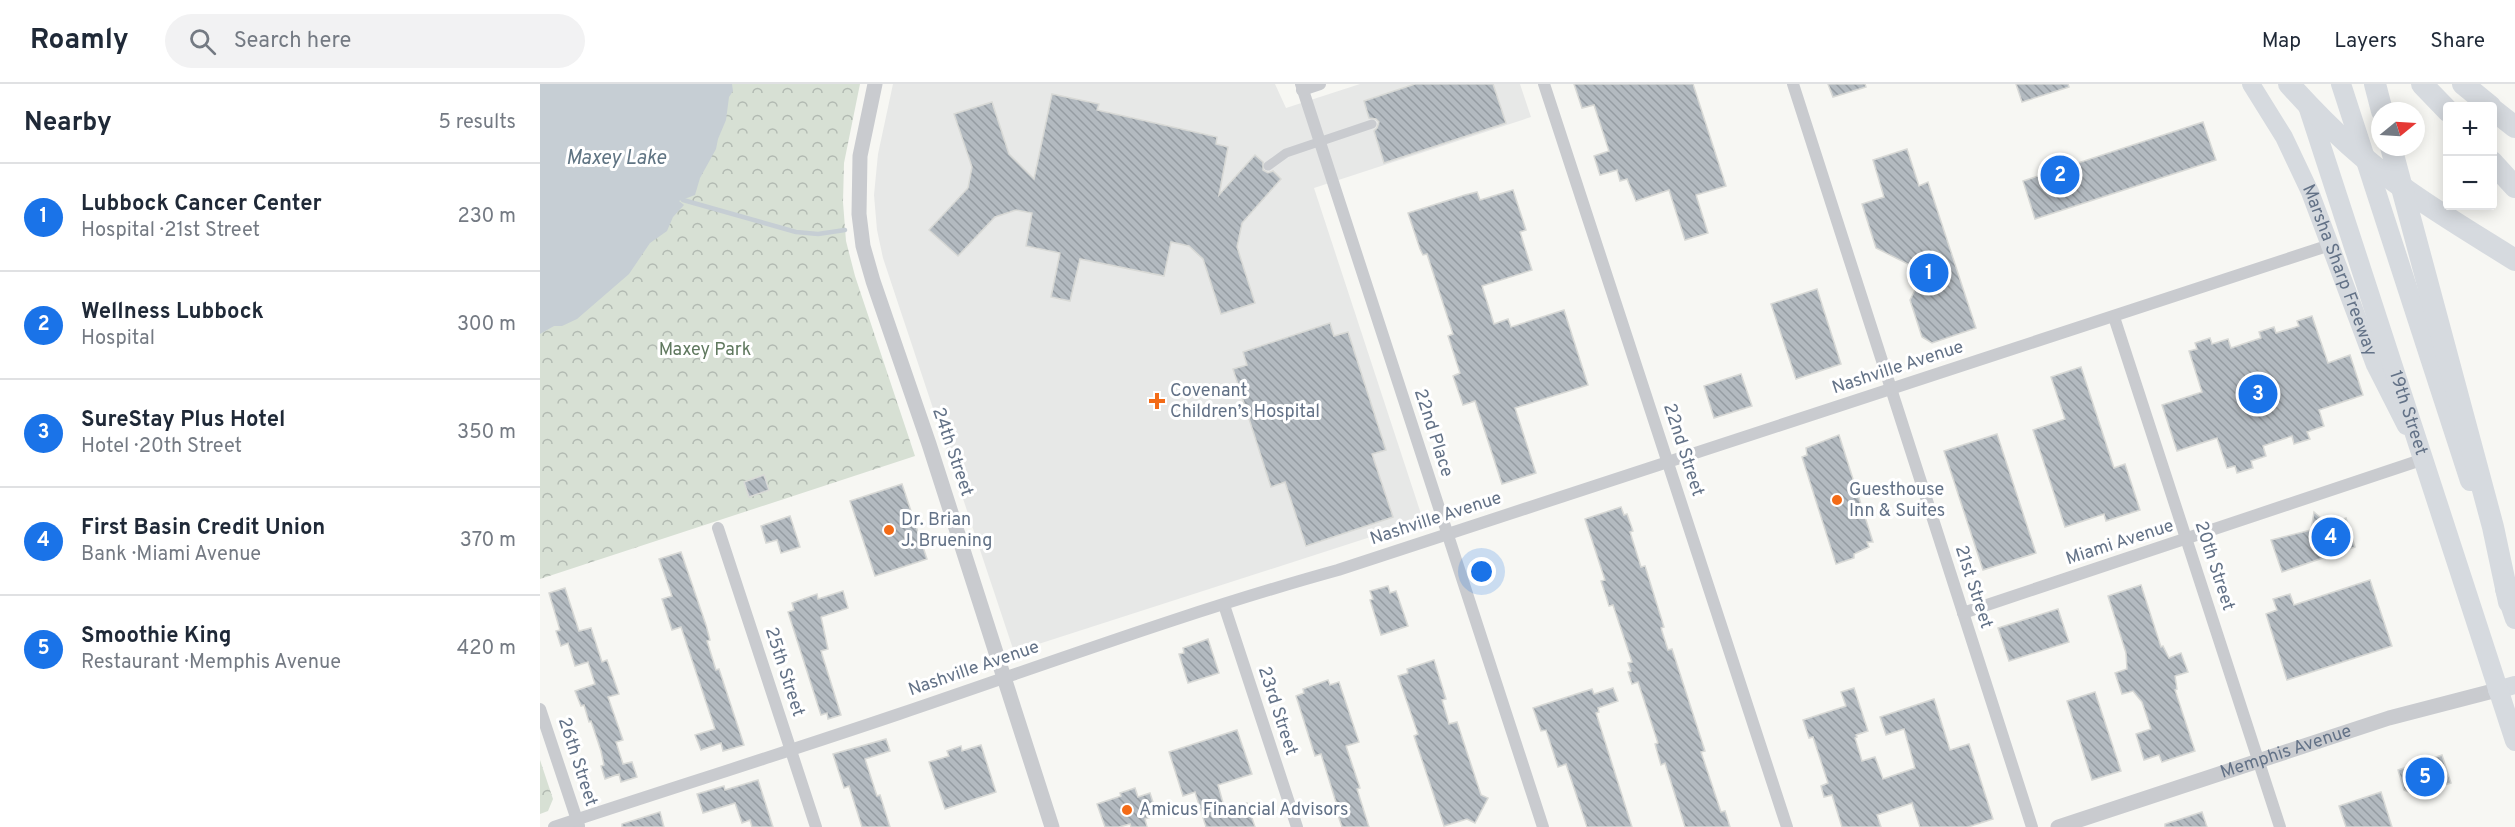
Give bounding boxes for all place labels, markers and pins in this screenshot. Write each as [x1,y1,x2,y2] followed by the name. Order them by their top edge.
[2040,152,2080,197] pin: 2
[1910,250,1948,296] pin: 1
[2238,372,2278,416] pin: 3
[1170,380,1320,424] place label: Covenant Children’s Hospital
[1148,392,1166,410] marker: Covenant Children’s Hospital
[1849,479,1945,523] place label: Guesthouse Inn & Suites
[1830,493,1844,507] marker: Guesthouse Inn & Suites
[901,509,992,553] place label: Dr. Brian J. Bruening
[2312,514,2350,560] pin: 4
[882,523,896,537] marker: Dr. Brian J. Bruening
[2406,754,2444,800] pin: 5
[1139,799,1348,822] place label: Amicus Financial Advisors
[1120,803,1134,817] marker: Amicus Financial Advisors

